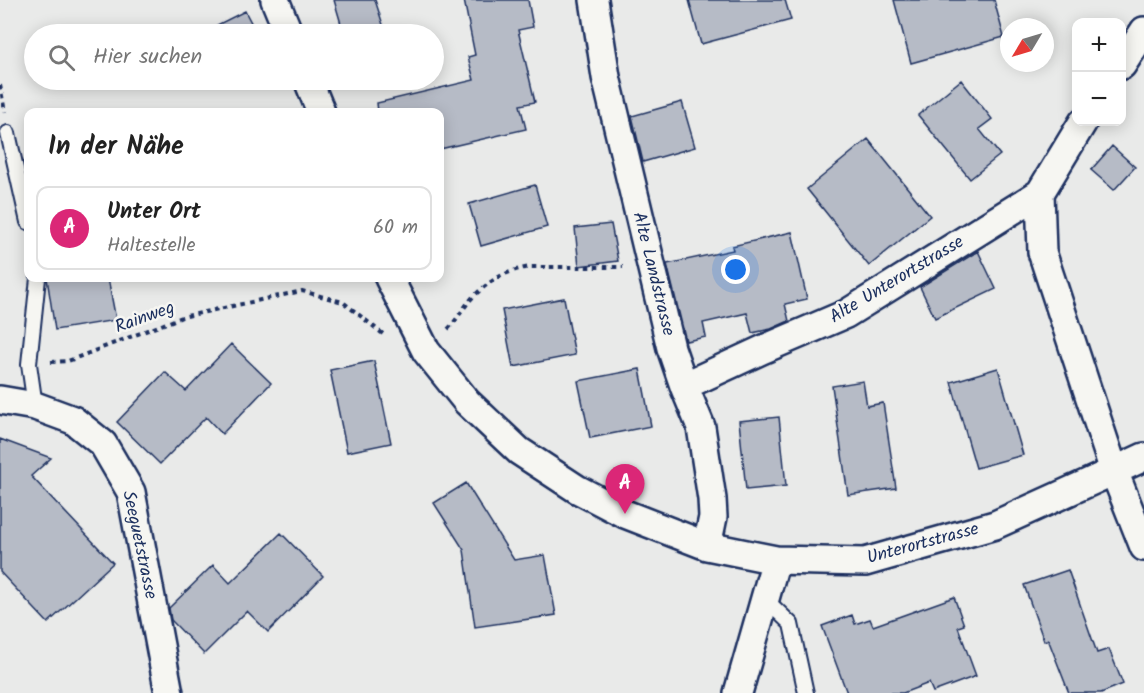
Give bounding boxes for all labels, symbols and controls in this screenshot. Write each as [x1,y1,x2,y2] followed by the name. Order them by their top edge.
[1000,18,1054,72] north arrow
[1072,18,1126,126] map controls
[1072,18,1126,72] button: +
[24,24,444,90] search box
[93,40,202,75] text: Hier suchen
[45,41,78,74] icon: search
[1072,72,1126,126] button: −
[48,126,184,168] text: In der Nähe
[107,195,201,230] text: Unter Ort
[624,209,682,339] street label: Alte Landstrasse
[63,212,76,244] text: A
[373,212,418,244] text: 60 m
[824,228,970,332] street label: Alte Unterortstrasse
[107,230,195,262] text: Haltestelle
[721,255,750,284] your location
[111,294,179,342] street label: Rainweg
[606,464,644,514] pin: A
[113,488,165,602] street label: Seeguetstrasse
[864,515,982,573] street label: Unterortstrasse

